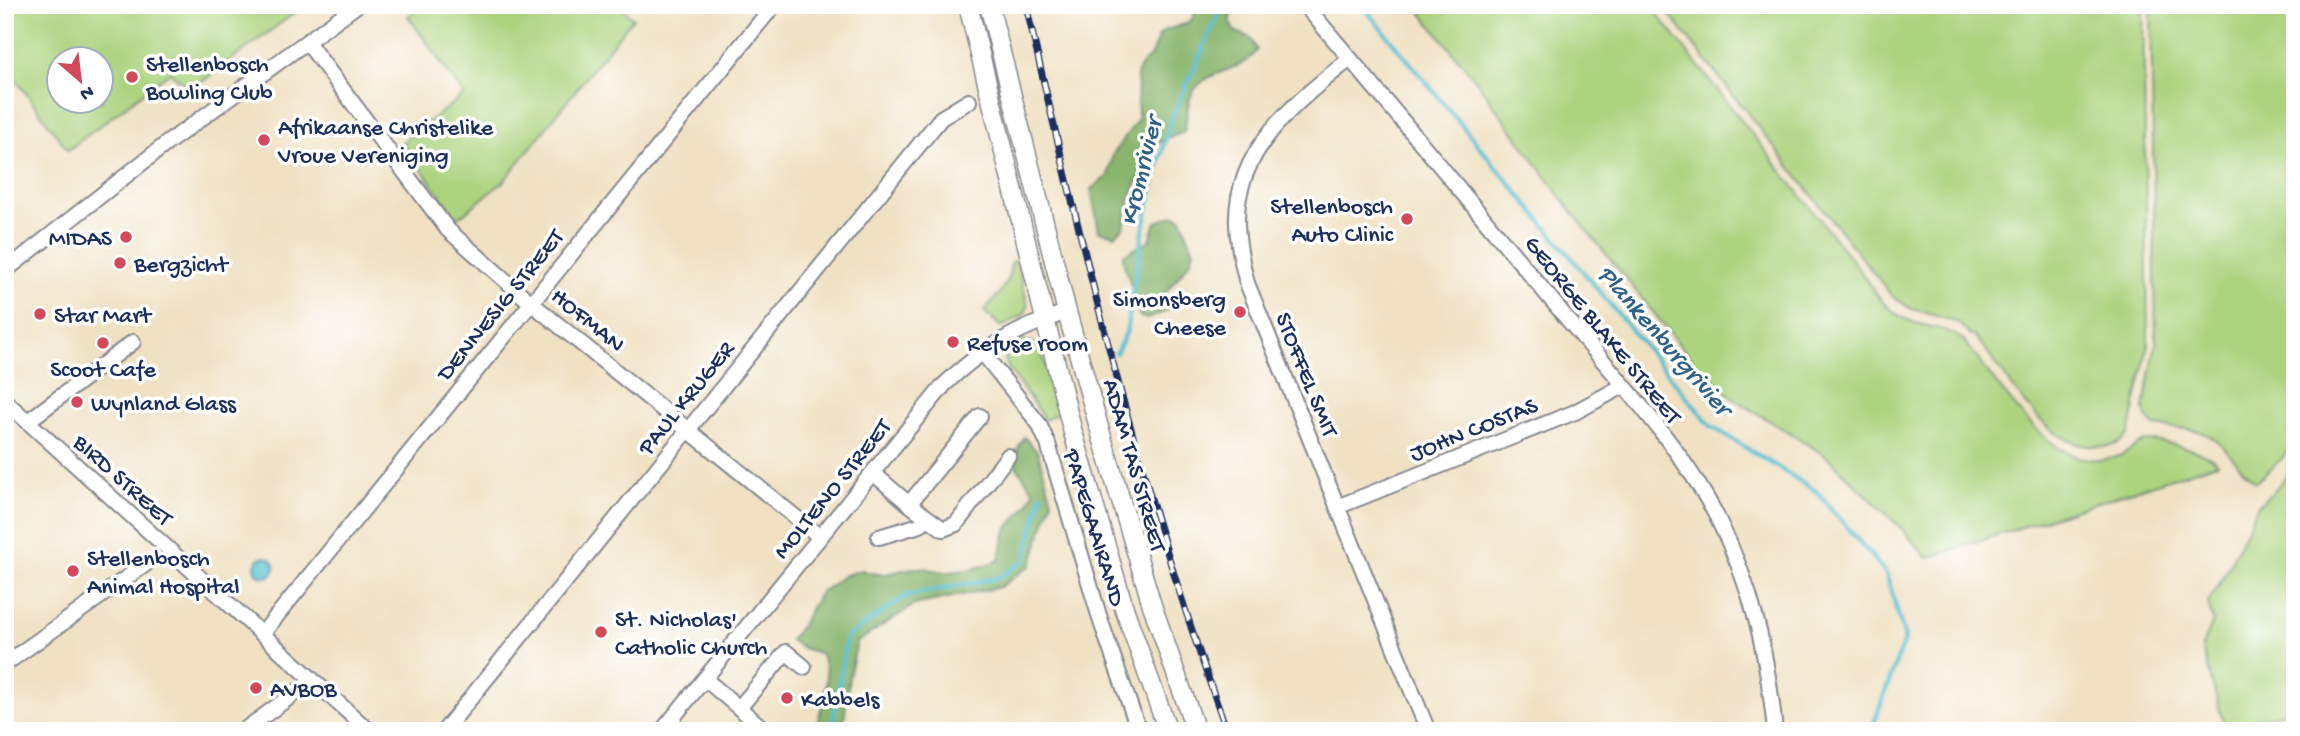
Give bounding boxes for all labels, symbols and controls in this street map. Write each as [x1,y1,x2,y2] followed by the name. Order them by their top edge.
[46,46,116,116] north arrow
[145,52,273,109] place label: Stellenbosch Bowling Club
[124,69,140,85] marker: Stellenbosch Bowling Club
[75,79,97,105] text: N
[1115,110,1173,229] water label: Kromrivier
[277,115,494,172] place label: Afrikaanse Christelike Vroue Vereniging
[256,132,272,148] marker: Afrikaanse Christelike Vroue Vereniging
[1270,194,1394,251] place label: Stellenbosch Auto Clinic
[1399,211,1415,227] marker: Stellenbosch Auto Clinic
[430,223,573,389] street label: DENNESIG STREET
[49,226,113,255] place label: MIDAS
[118,229,134,245] marker: MIDAS
[1516,231,1687,433] street label: GEORGE BLAKE STREET
[133,252,230,281] place label: Bergzicht
[112,255,128,271] marker: Bergzicht
[1589,261,1739,427] water label: Plankenburgrivier
[544,283,630,360] street label: HOFMAN
[1113,287,1227,344] place label: Simonsberg Cheese
[54,303,153,332] place label: Star Mart
[1232,304,1248,320] marker: Simonsberg Cheese
[32,306,48,322] marker: Star Mart
[1267,309,1344,443] street label: STOFFEL SMIT
[967,331,1088,360] place label: Refuse room
[945,334,961,350] marker: Refuse room
[95,335,111,351] marker: Scoot Cafe
[632,335,743,463] street label: PAUL KRUGER
[50,357,156,386] place label: Scoot Cafe
[1094,376,1172,557] street label: ADAM TAS STREET
[91,391,237,420] place label: Wynland Glass
[1406,392,1543,470] street label: JOHN COSTAS
[69,394,85,410] marker: Wynland Glass
[768,413,900,566] street label: MOLTENO STREET
[65,429,179,535] street label: BIRD STREET
[1055,445,1130,610] street label: PAPEGAAIRAND
[87,546,240,603] place label: Stellenbosch Animal Hospital
[65,563,81,579] marker: Stellenbosch Animal Hospital
[615,607,768,664] place label: St. Nicholas' Catholic Church
[593,624,609,640] marker: St. Nicholas' Catholic Church
[270,677,337,706] place label: AVBOB
[248,680,264,696] marker: AVBOB
[801,687,881,716] place label: Kabbels
[779,690,795,706] marker: Kabbels

